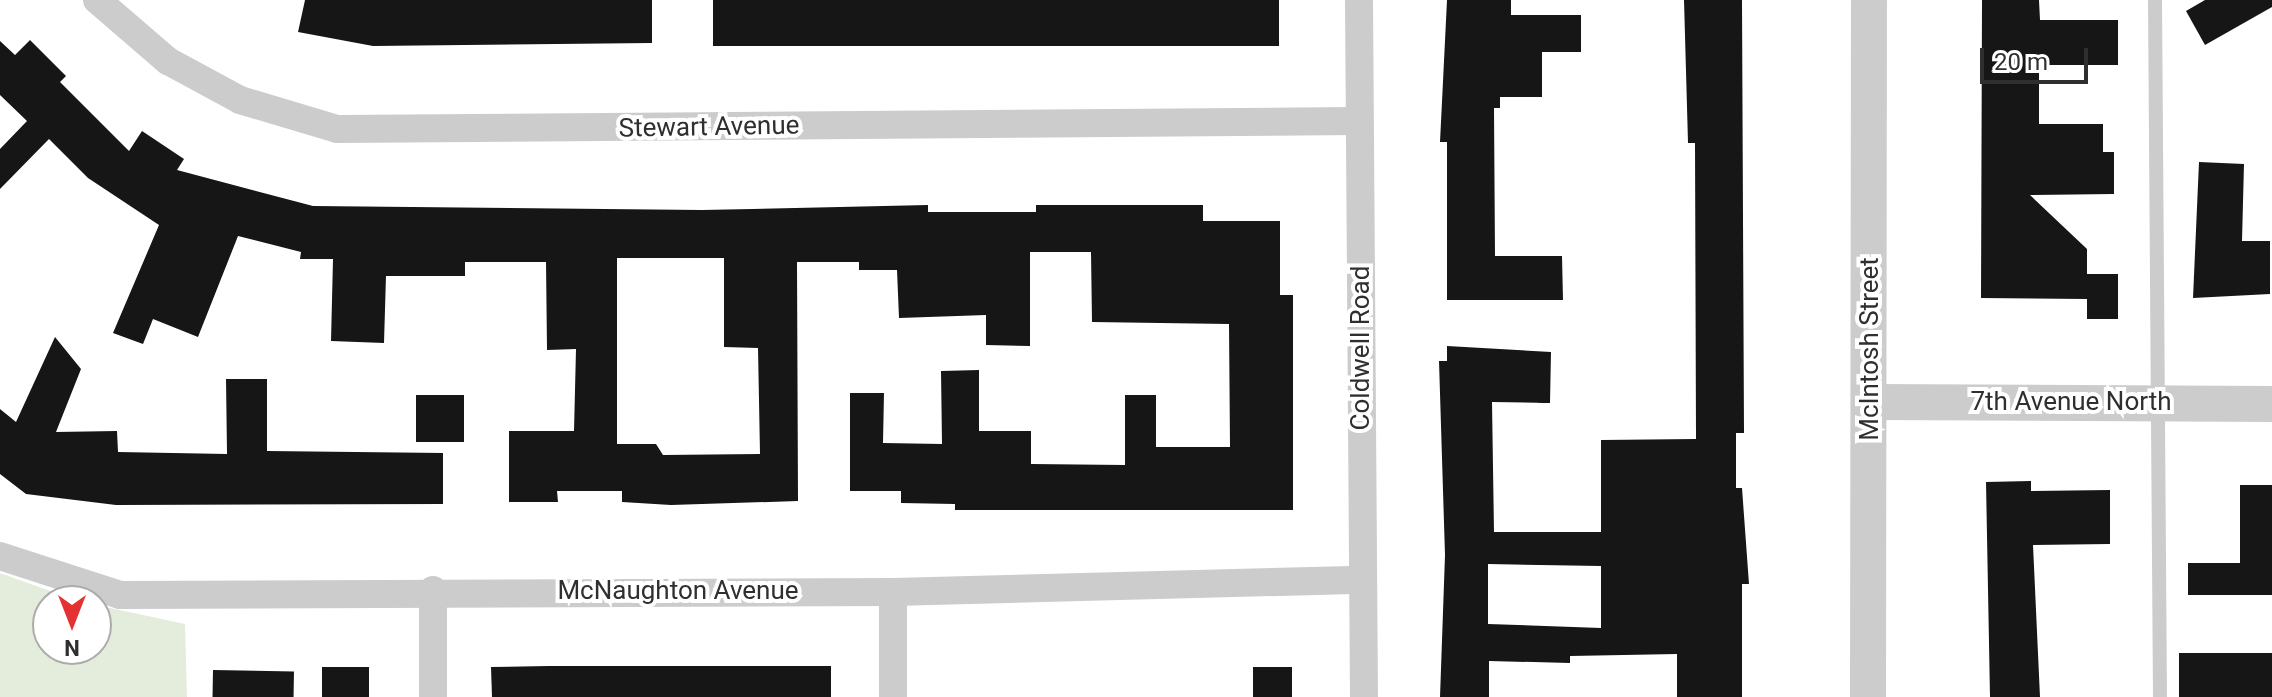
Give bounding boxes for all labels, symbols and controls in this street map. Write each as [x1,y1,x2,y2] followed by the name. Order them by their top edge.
[1984,32,2092,82] scale bar
[1994,48,2048,76] text: 20 m
[618,110,800,144] street label: Stewart Avenue
[1854,257,1886,441] street label: McIntosh Street
[1345,266,1377,430] street label: Coldwell Road
[1970,386,2172,418] street label: 7th Avenue North
[557,575,799,607] street label: McNaughton Avenue
[32,585,112,665] north arrow
[64,635,80,660] text: N

